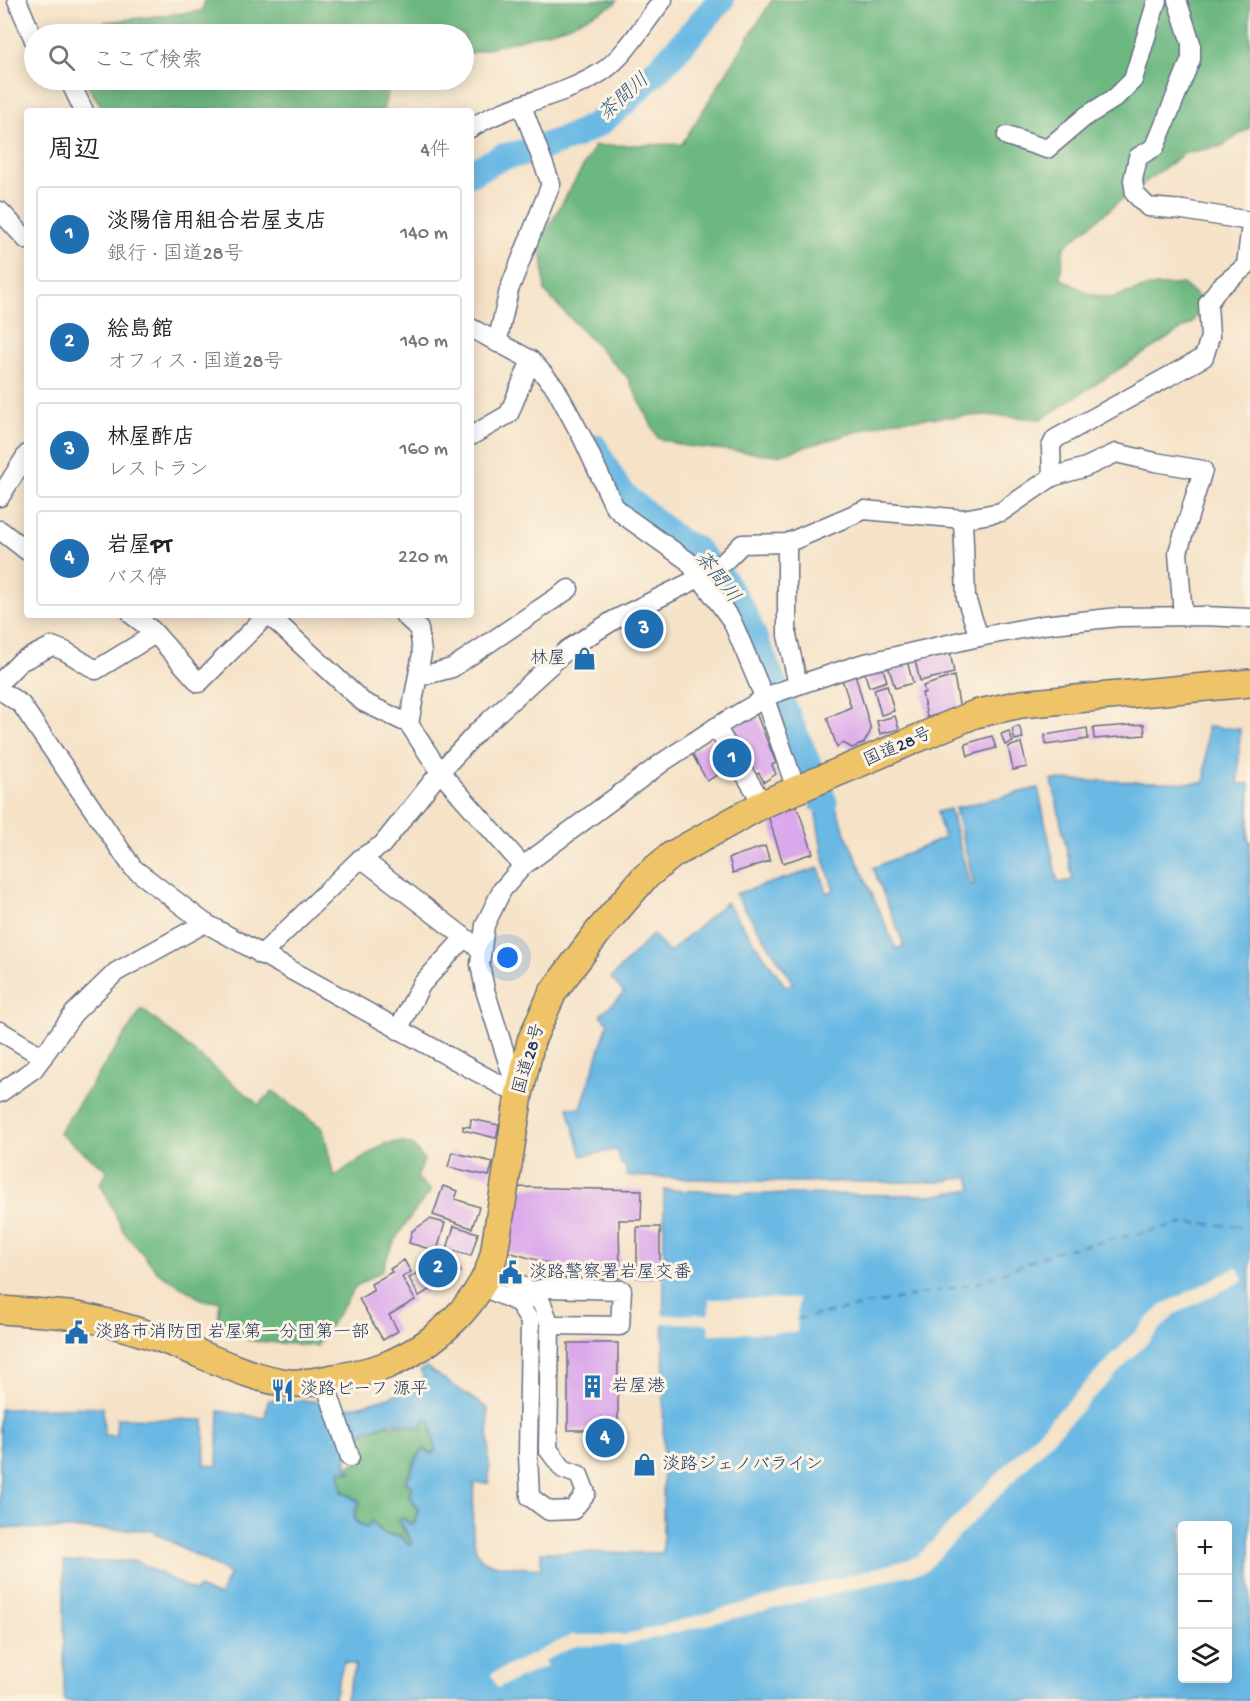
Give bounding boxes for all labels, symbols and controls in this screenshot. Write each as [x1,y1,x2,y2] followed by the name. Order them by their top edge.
[24,24,474,90] search box
[45,41,78,74] icon: search
[93,49,203,75] text: ここで検索
[594,69,655,127] water label: 茶間川
[48,137,100,168] text: 周辺
[421,140,450,163] text: 4件
[107,210,327,236] text: 淡陽信用組合岩屋支店
[65,223,74,246] text: 1
[400,223,448,246] text: 140 m
[107,244,244,267] text: 銀行 · 国道28号
[107,318,173,344] text: 絵島館
[65,331,74,354] text: 2
[400,331,448,354] text: 140 m
[107,352,284,375] text: オフィス · 国道28号
[107,426,195,452] text: 林屋酢店
[64,439,75,462] text: 3
[399,439,448,462] text: 160 m
[107,460,209,483] text: レストラン
[107,534,172,560] text: 岩屋PT
[65,547,74,570] text: 4
[398,547,448,570] text: 220 m
[688,547,744,609] water label: 茶間川
[107,568,167,591] text: バス停
[624,606,664,652] pin: 3
[571,646,597,672] shop icon: 林屋
[530,648,566,670] place label: 林屋
[860,723,935,772] street label: 国道28号
[712,736,752,780] pin: 1
[493,943,522,972] your location
[509,1021,550,1097] street label: 国道28号
[418,1246,458,1290] pin: 2
[498,1260,524,1286] public building icon: 淡路警察署岩屋交番
[529,1262,691,1284] place label: 淡路警察署岩屋交番
[64,1320,90,1346] public building icon: 淡路市消防団 岩屋第一分団第一部
[95,1322,369,1344] place label: 淡路市消防団 岩屋第一分団第一部
[580,1374,606,1400] building icon: 岩屋港
[611,1376,665,1398] place label: 岩屋港
[269,1377,295,1403] restaurant icon: 淡路ビーフ 源平
[300,1379,429,1401] place label: 淡路ビーフ 源平
[586,1416,624,1460] pin: 4
[631,1452,657,1478] shop icon: 淡路ジェノバライン
[662,1454,823,1476] place label: 淡路ジェノバライン
[1178,1521,1232,1683] map controls
[1178,1521,1232,1575] button: +
[1178,1575,1232,1629] button: −
[1178,1629,1232,1683] button: layers

